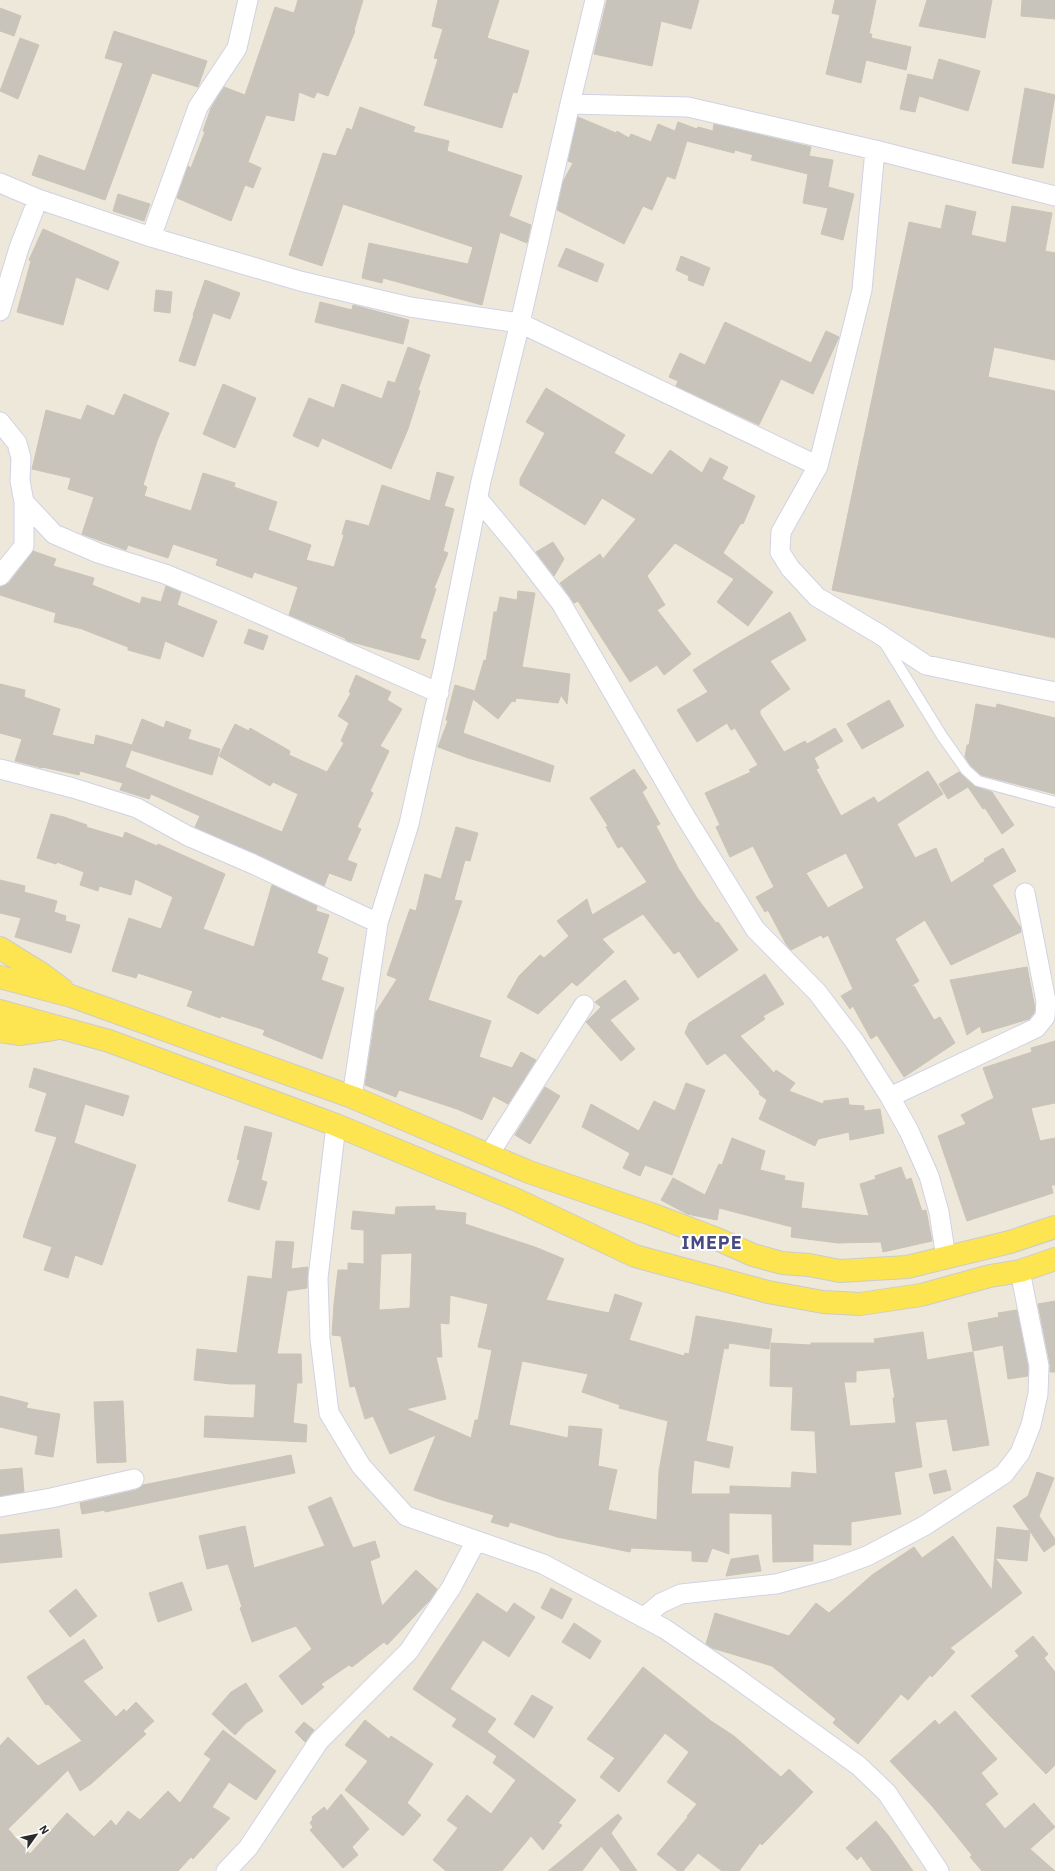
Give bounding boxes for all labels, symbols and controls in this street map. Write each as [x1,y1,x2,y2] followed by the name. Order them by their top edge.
[681,1231,743,1254] district label: IMEPE
[16,1815,56,1855] north arrow
[36,1822,52,1837] text: N

